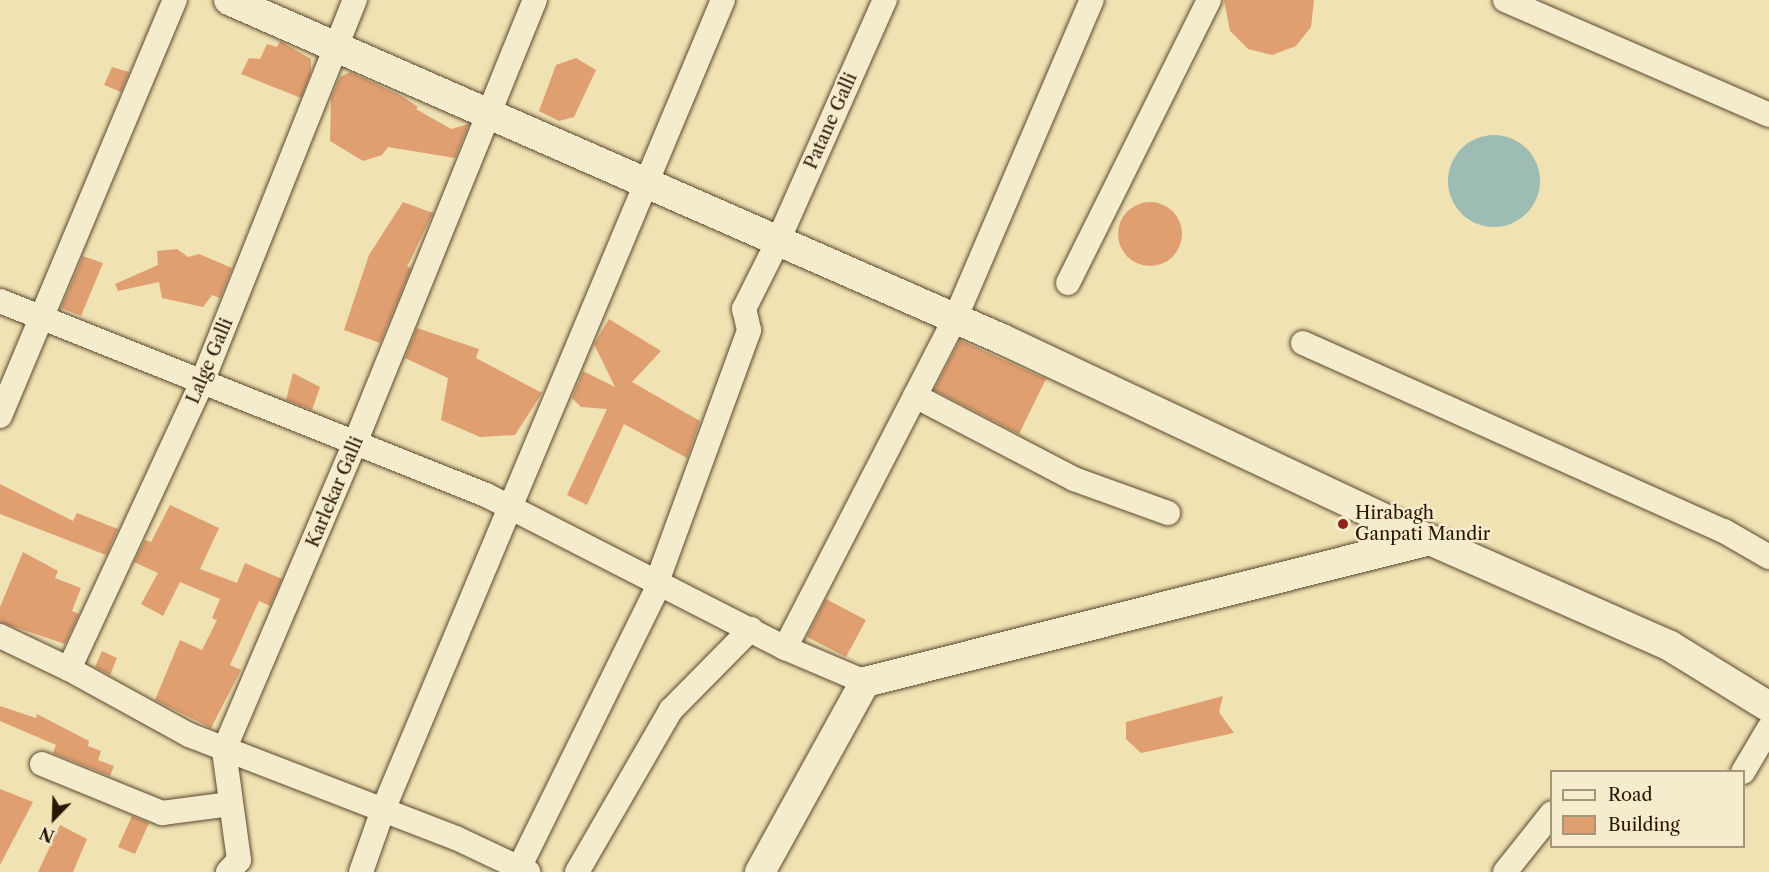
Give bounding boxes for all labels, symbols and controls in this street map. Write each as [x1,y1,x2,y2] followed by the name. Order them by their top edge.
[800,69,862,173] street label: Patane Galli
[182,315,238,407] street label: Lalge Galli
[302,433,368,551] street label: Karlekar Galli
[1355,503,1490,546] place label: Hirabagh Ganpati Mandir
[1336,517,1350,531] marker: Hirabagh Ganpati Mandir
[1550,770,1745,848] legend
[1608,784,1653,806] text: Road
[24,788,84,848] north arrow
[1608,814,1680,836] text: Building
[37,823,57,846] text: N

